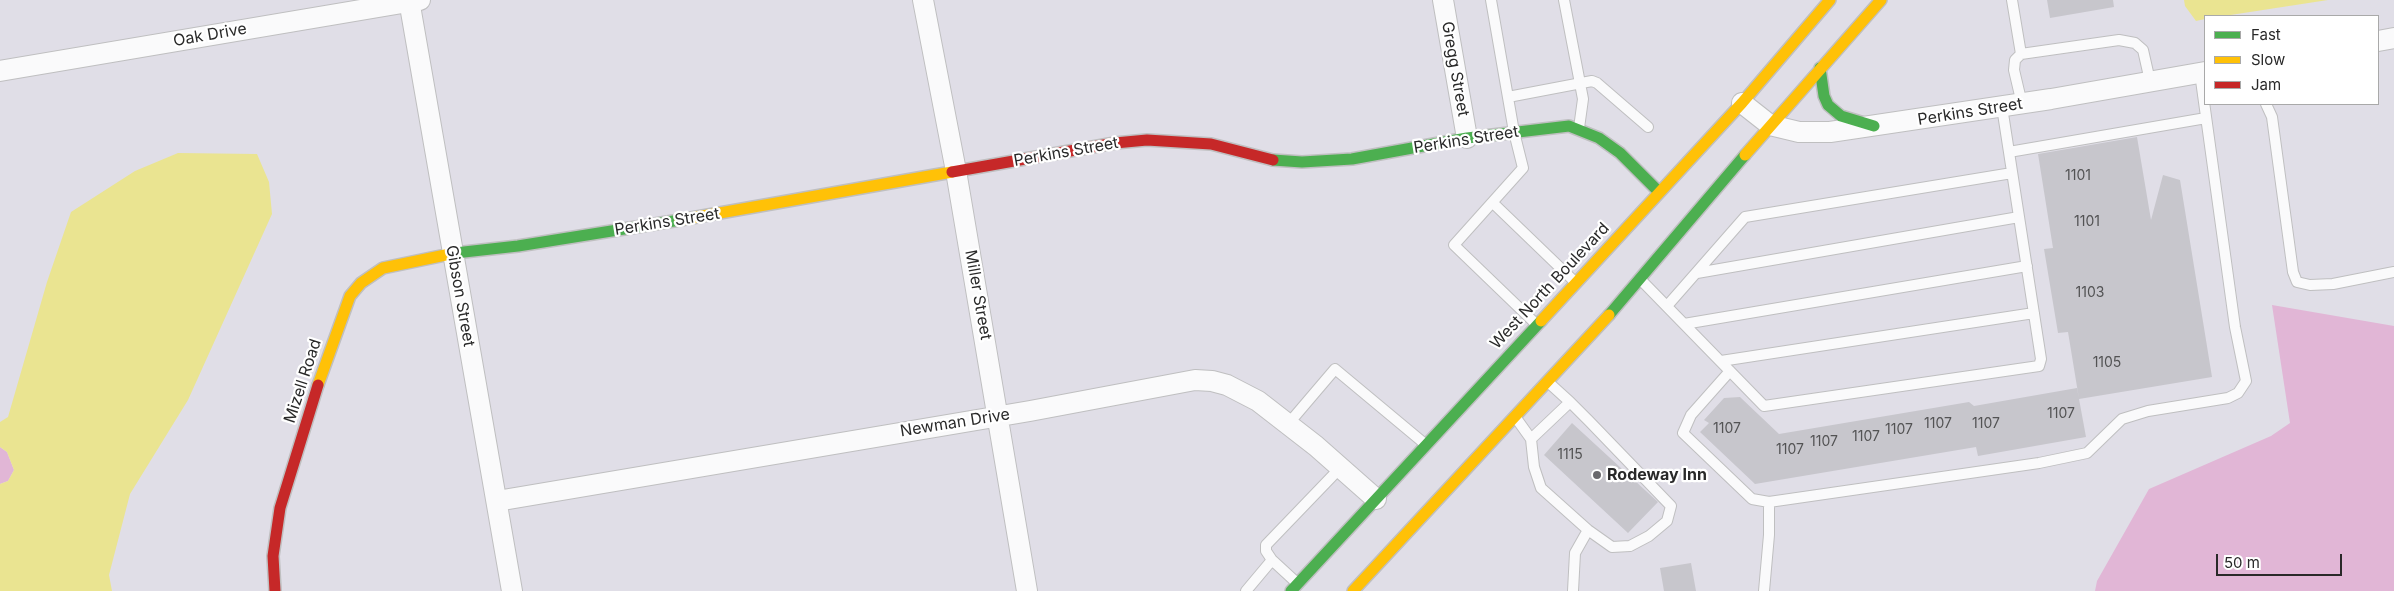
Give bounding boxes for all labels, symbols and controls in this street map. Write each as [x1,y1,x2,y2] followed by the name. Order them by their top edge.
[2204,15,2379,105] legend
[172,19,248,51] street label: Oak Drive
[1437,20,1473,118] street label: Gregg Street
[2251,25,2281,44] text: Fast
[2251,50,2285,69] text: Slow
[2251,75,2281,94] text: Jam
[1916,94,2024,130] street label: Perkins Street
[1412,122,1520,158] street label: Perkins Street
[1012,133,1120,171] street label: Perkins Street
[2065,168,2091,184] house number: 1101
[613,204,721,240] street label: Perkins Street
[2074,214,2100,230] house number: 1101
[1487,219,1613,353] street label: West North Boulevard
[442,244,478,348] street label: Gibson Street
[961,248,995,342] street label: Miller Street
[2076,285,2104,301] house number: 1103
[280,337,326,425] street label: Mizell Road
[2093,355,2121,371] house number: 1105
[899,405,1011,441] street label: Newman Drive
[2047,406,2075,422] house number: 1107
[1924,416,1952,432] house number: 1107
[1972,416,2000,432] house number: 1107
[1713,421,1741,437] house number: 1107
[1885,422,1913,438] house number: 1107
[1852,429,1880,445] house number: 1107
[1810,434,1838,450] house number: 1107
[1776,442,1804,458] house number: 1107
[1557,447,1583,463] house number: 1115
[1607,465,1707,485] place label: Rodeway Inn
[1591,469,1603,481] marker: Rodeway Inn
[2219,544,2345,576] scale bar
[2224,553,2260,572] text: 50 m

